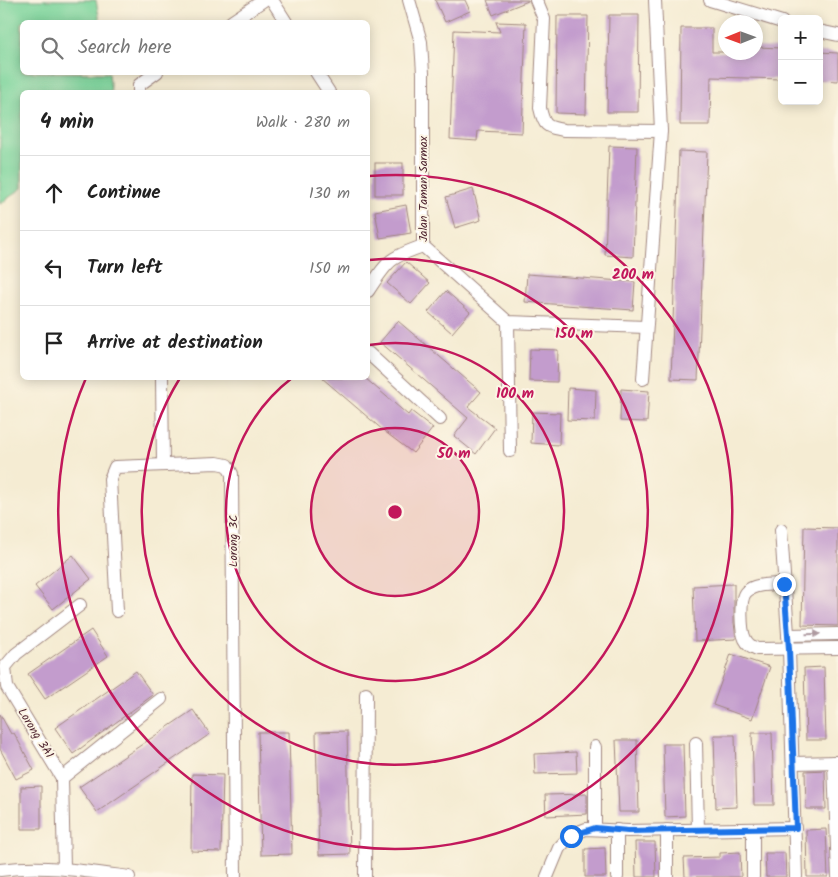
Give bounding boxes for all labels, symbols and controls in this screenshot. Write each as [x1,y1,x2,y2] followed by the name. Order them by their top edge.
[718,15,763,60] north arrow
[778,15,823,105] map controls
[778,15,823,60] button: +
[20,20,370,75] search box
[78,33,172,63] text: Search here
[38,34,66,62] icon: search
[778,60,823,105] button: −
[40,106,94,139] text: 4 min
[256,110,350,135] text: Walk · 280 m
[414,135,433,242] street label: Jalan Taman Sarmax
[87,178,160,208] text: Continue
[40,179,68,207] icon: ahead
[309,181,350,206] text: 130 m
[87,253,162,283] text: Turn left
[40,254,68,282] icon: left
[309,256,350,281] text: 150 m
[612,263,654,287] text: 200 m
[555,322,593,346] text: 150 m
[87,328,263,358] text: Arrive at destination
[40,329,68,357] icon: arrive
[496,382,534,406] text: 100 m
[436,442,471,466] text: 50 m
[386,503,404,521] centre of rings
[224,515,243,567] street label: Lorong 3C
[773,573,796,596] route end
[805,630,821,638] one-way arrow
[13,704,59,762] street label: Lorong 3A1
[560,825,583,848] route start

